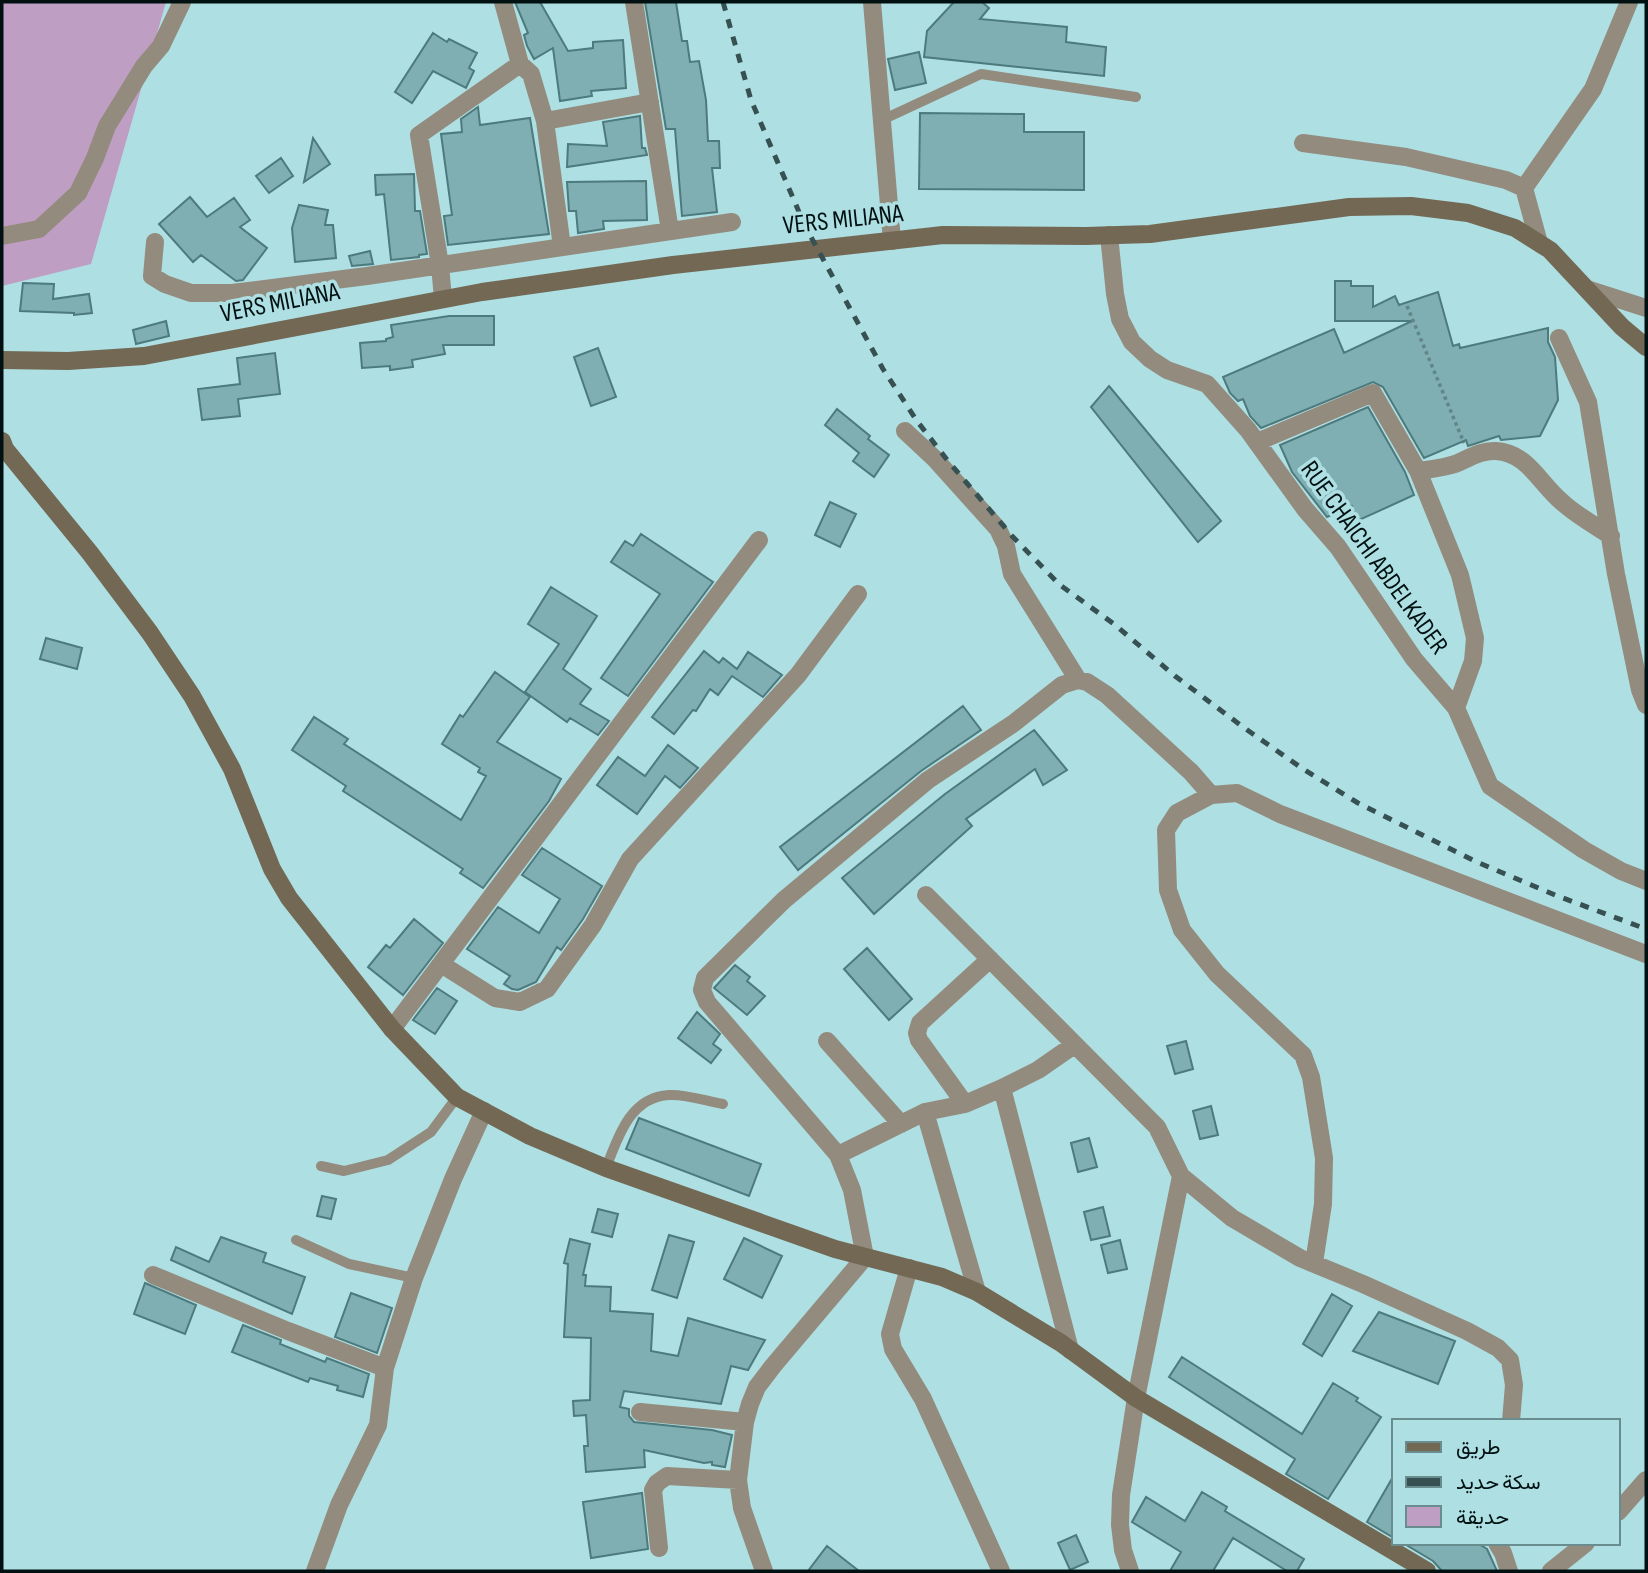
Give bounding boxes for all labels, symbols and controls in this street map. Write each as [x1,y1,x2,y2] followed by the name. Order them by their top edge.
[781,198,906,242] street label: VERS MILIANA
[218,276,343,330] street label: VERS MILIANA
[1293,455,1455,661] street label: RUE CHAICHI ABDELKADER
[1392,1419,1620,1545] legend
[1456,1435,1501,1460] text: طريق
[1456,1470,1540,1495] text: سكة حديد
[1456,1505,1509,1530] text: حديقة

